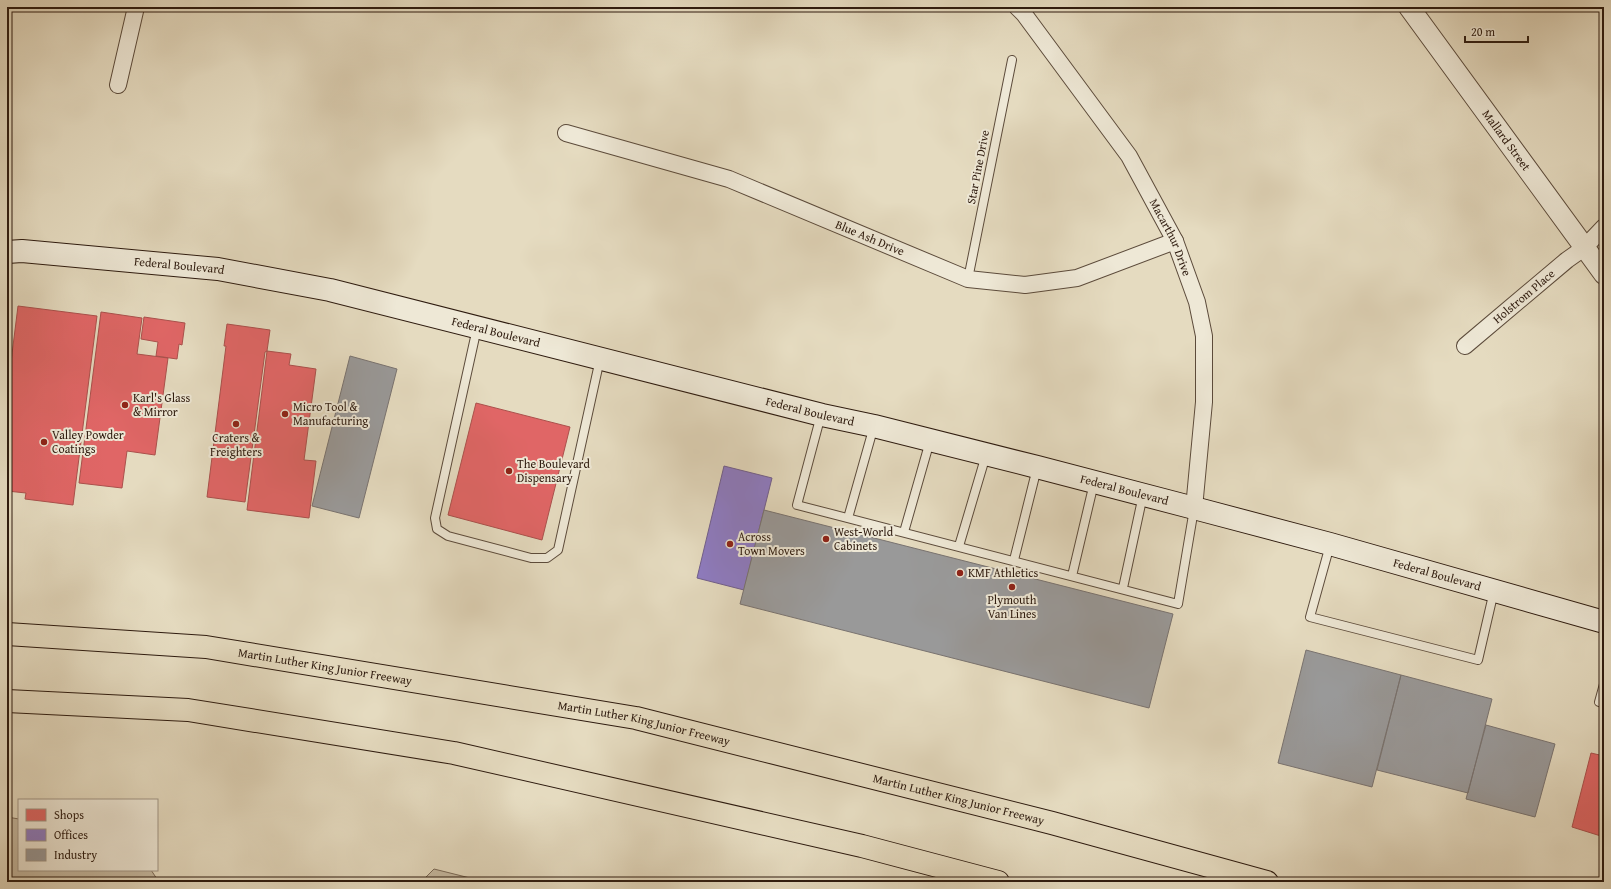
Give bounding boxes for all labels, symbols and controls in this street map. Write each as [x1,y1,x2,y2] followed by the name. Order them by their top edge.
[1465,18,1528,44] scale bar
[1471,23,1495,40] text: 20 m
[1479,106,1535,175] street label: Mallard Street
[962,128,993,205] street label: Star Pine Drive
[1146,195,1196,279] street label: Macarthur Drive
[833,215,907,260] street label: Blue Ash Drive
[133,252,227,278] street label: Federal Boulevard
[1489,265,1558,327] street label: Holstrom Place
[450,312,543,351] street label: Federal Boulevard
[133,389,190,420] place label: Karl's Glass & Mirror
[764,392,857,430] street label: Federal Boulevard
[293,398,368,429] place label: Micro Tool & Manufacturing
[120,400,130,410] marker: Karl's Glass & Mirror
[280,409,290,419] marker: Micro Tool & Manufacturing
[231,419,241,429] marker: Craters & Freighters
[52,426,124,457] place label: Valley Powder Coatings
[210,429,262,460] place label: Craters & Freighters
[39,437,49,447] marker: Valley Powder Coatings
[517,455,590,486] place label: The Boulevard Dispensary
[504,466,514,476] marker: The Boulevard Dispensary
[1078,470,1171,509] street label: Federal Boulevard
[834,523,894,554] place label: West-World Cabinets
[738,528,805,559] place label: Across Town Movers
[821,534,831,544] marker: West-World Cabinets
[725,539,735,549] marker: Across Town Movers
[1391,553,1484,595] street label: Federal Boulevard
[968,564,1039,581] place label: KMF Athletics
[955,568,965,578] marker: KMF Athletics
[1007,582,1017,592] marker: Plymouth Van Lines
[987,591,1037,622] place label: Plymouth Van Lines
[237,643,413,689] street label: Martin Luther King Junior Freeway
[556,696,732,749] street label: Martin Luther King Junior Freeway
[871,769,1046,829] street label: Martin Luther King Junior Freeway
[18,799,158,871] legend
[54,806,84,823] text: Shops
[54,826,88,843] text: Offices
[54,846,97,863] text: Industry

